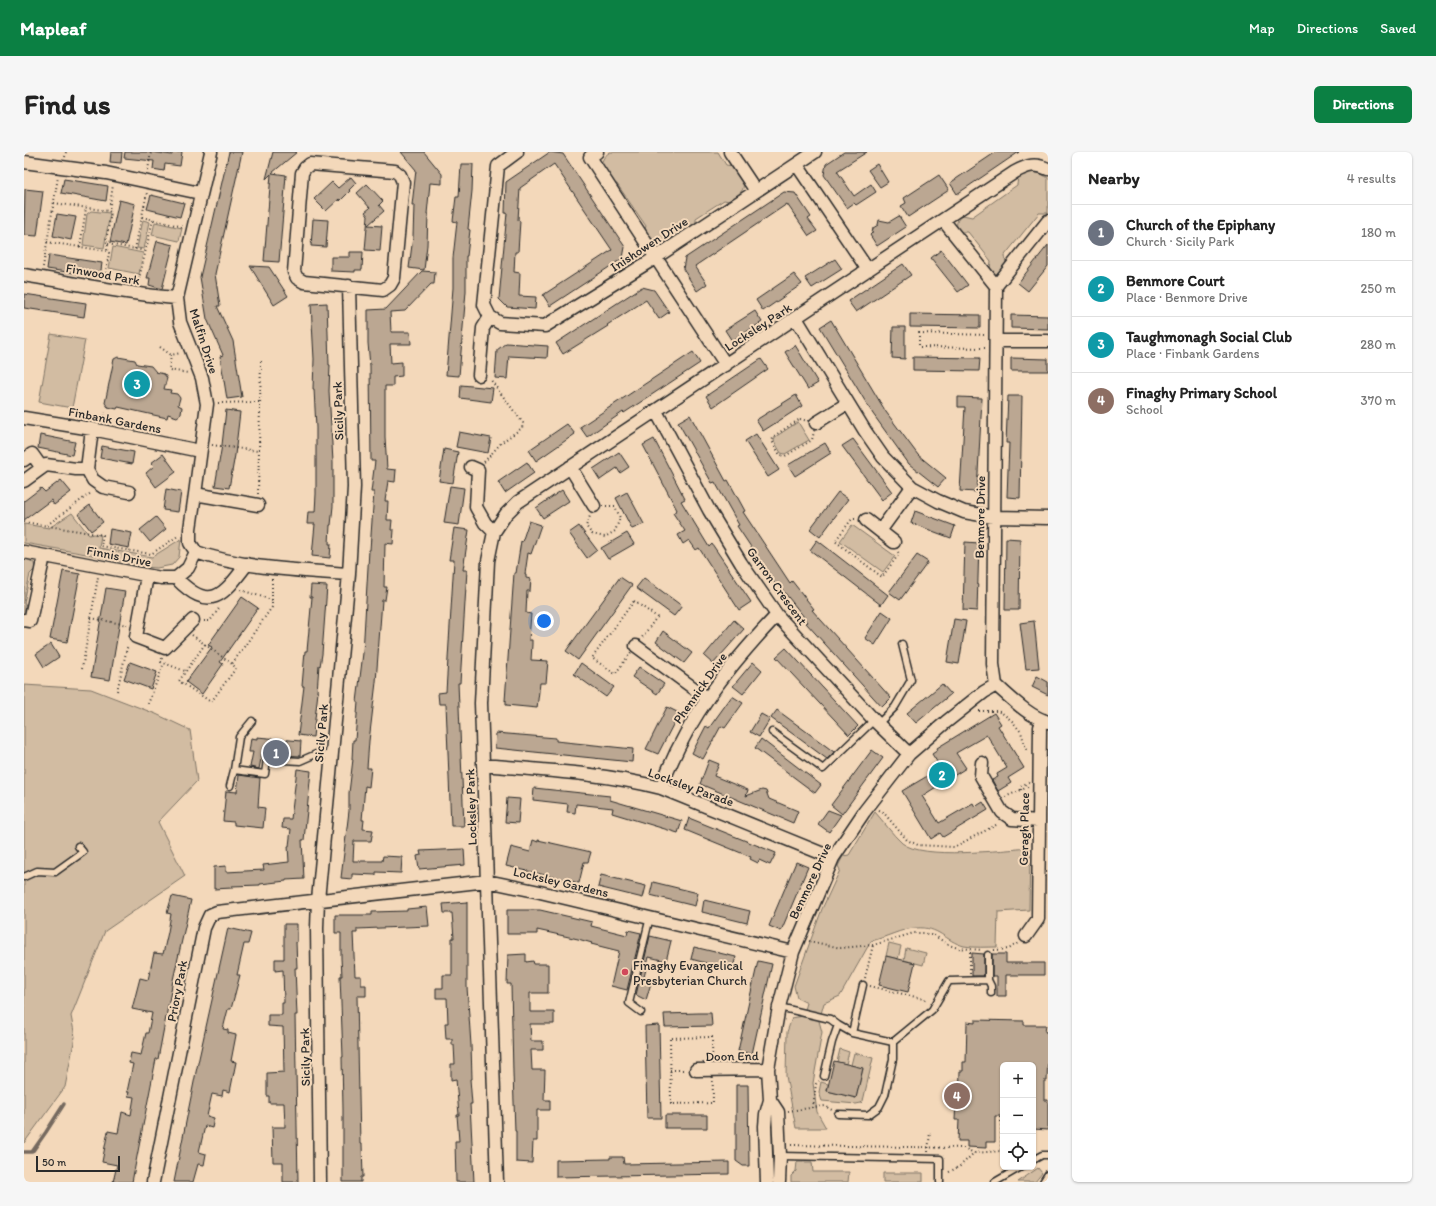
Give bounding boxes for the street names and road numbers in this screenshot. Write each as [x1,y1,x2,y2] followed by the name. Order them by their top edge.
[608,213,690,275] street label: Inishowen Drive
[65,260,142,288] street label: Finwood Park
[722,300,794,354] street label: Locksley Park
[186,306,222,376] street label: Malfin Drive
[329,381,347,441] street label: Sicily Park
[67,404,163,436] street label: Finbank Gardens
[972,476,988,558] street label: Benmore Drive
[85,542,153,570] street label: Finnis Drive
[744,544,810,628] street label: Garron Crescent
[670,650,730,726] street label: Phennick Drive
[311,703,331,763] street label: Sicily Park
[646,765,736,809] street label: Locksley Parade
[462,768,480,846] street label: Locksley Park
[1016,792,1032,866] street label: Geragh Place
[786,840,834,922] street label: Benmore Drive
[512,864,610,900] street label: Locksley Gardens
[164,959,190,1023] street label: Priory Park
[297,1027,313,1087] street label: Sicily Park
[705,1048,759,1064] street label: Doon End

